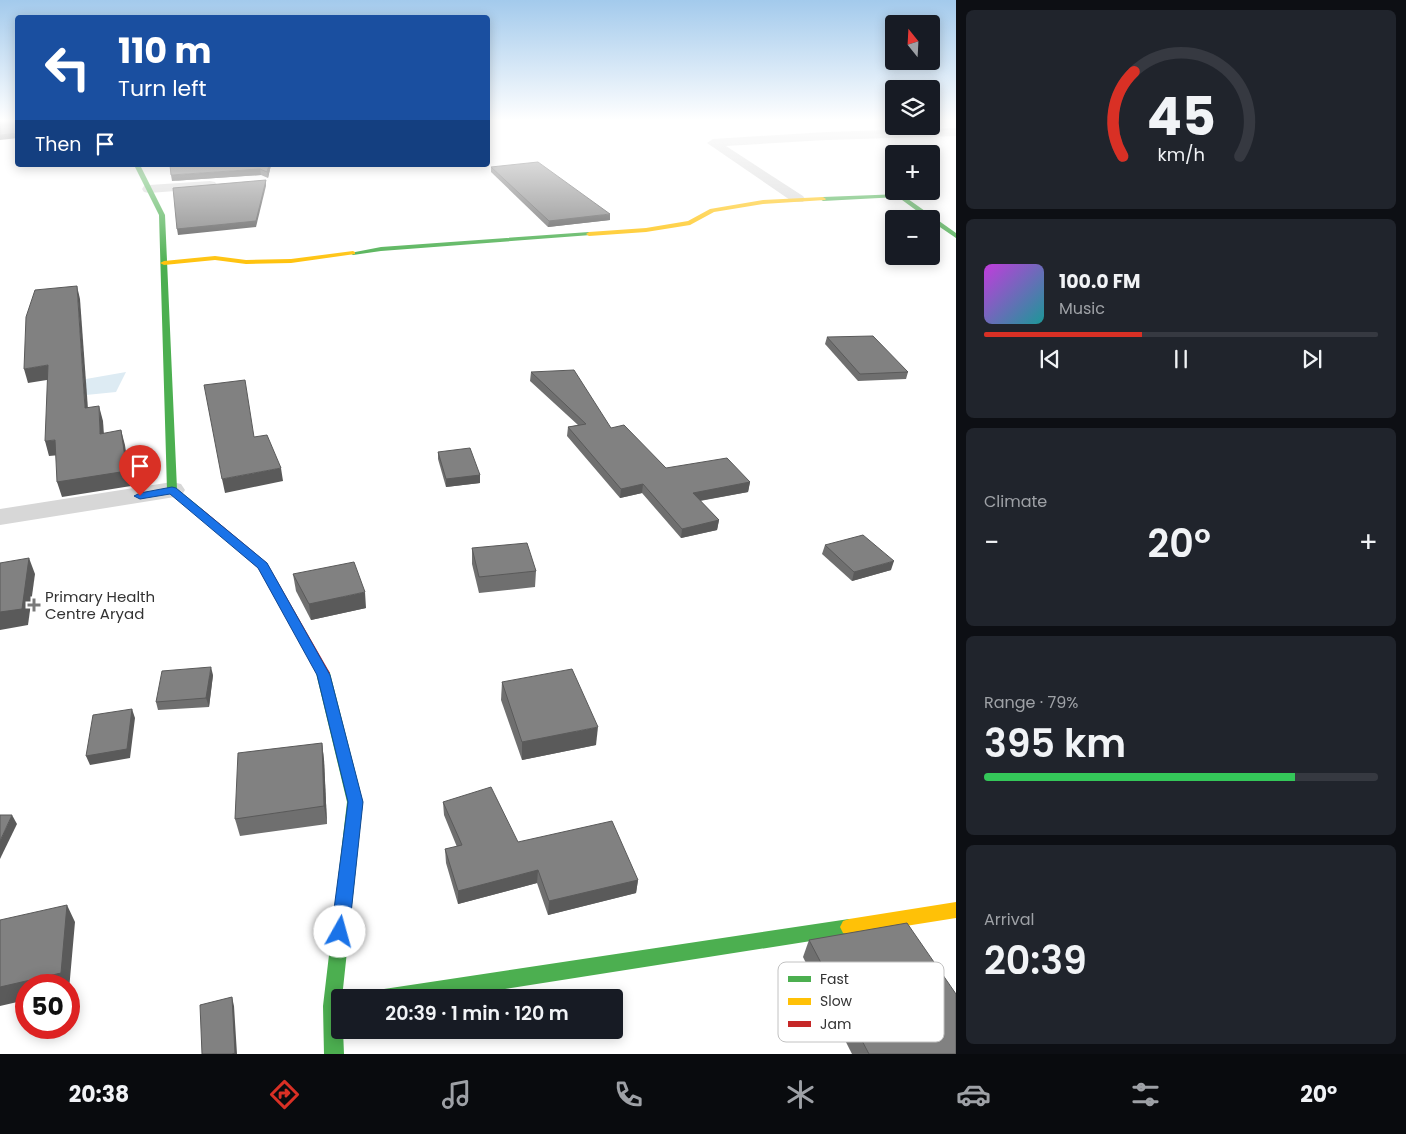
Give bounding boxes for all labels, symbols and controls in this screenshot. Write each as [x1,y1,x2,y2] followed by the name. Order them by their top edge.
[885,15,940,70] north arrow
[885,15,940,265] map controls
[118,26,212,75] text: 110 m
[35,35,100,100] icon: left
[118,73,206,104] text: Turn left
[885,80,940,135] button: layers
[1146,80,1216,153] text: 45
[91,130,119,158] icon: arrive
[35,131,81,158] text: Then
[1157,142,1205,167] text: km/h
[885,145,940,200] button: +
[885,210,940,265] button: −
[1059,268,1141,295] text: 100.0 FM
[1059,297,1105,320] text: Music
[1036,345,1064,373] icon: previous
[1167,345,1195,373] icon: pause
[1298,345,1326,373] icon: next
[119,445,161,496] pin
[126,452,154,480] icon: arrive
[984,490,1047,513] text: Climate
[1148,517,1211,570] text: 20°
[984,523,999,562] text: −
[1359,523,1378,562] text: +
[45,586,155,624] place label: Primary Health Centre Aryad
[27,598,41,612] marker: Primary Health Centre Aryad
[984,691,1078,714] text: Range · 79%
[984,717,1126,770] text: 395 km
[313,905,365,957] position arrow
[984,908,1034,931] text: Arrival
[984,934,1087,987] text: 20:39
[778,962,944,1042] legend
[820,969,849,989] text: Fast
[15,974,80,1039] speed limit sign: 50
[820,991,853,1011] text: Slow
[385,1000,569,1027] text: 20:39 · 1 min · 120 m
[820,1014,851,1034] text: Jam
[267,1077,302,1112] icon: directions
[439,1077,474,1112] icon: music
[611,1077,646,1112] icon: phone
[783,1077,818,1112] icon: climate
[956,1077,991,1112] icon: car
[1128,1077,1163,1112] icon: filters
[69,1079,129,1110] text: 20:38
[1300,1079,1337,1110] text: 20°

